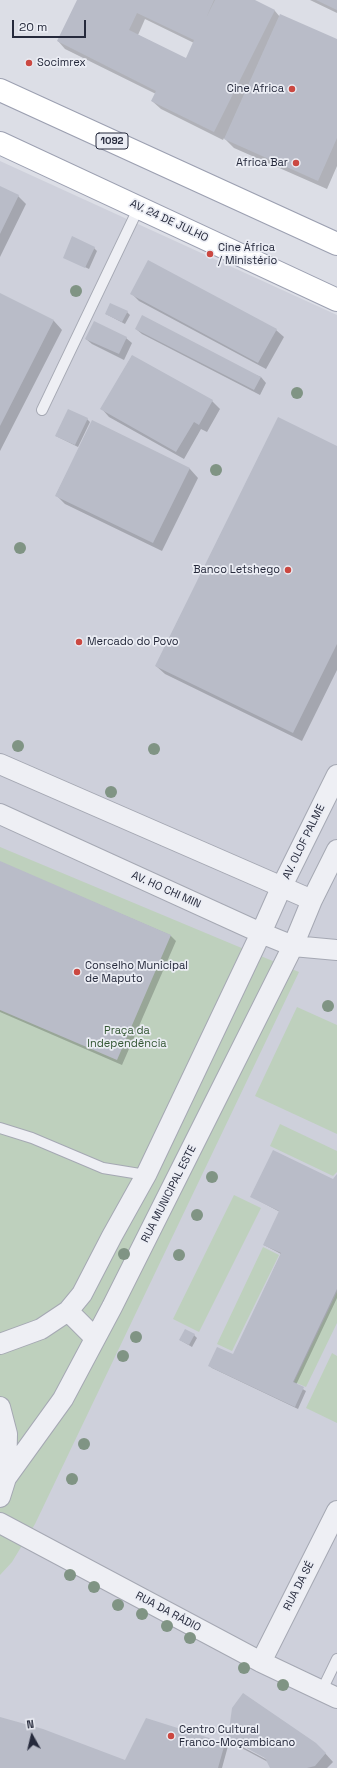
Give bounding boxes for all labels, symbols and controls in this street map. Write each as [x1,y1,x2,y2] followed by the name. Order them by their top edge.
[14,12,88,38] scale bar
[19,19,47,35] text: 20 m
[37,56,86,70] place label: Socimrex
[24,58,34,68] marker: Socimrex
[227,82,284,96] place label: Cine Africa
[287,84,297,94] marker: Cine Africa
[96,133,128,149] road number: 1092
[236,156,288,170] place label: Africa Bar
[291,158,301,168] marker: Africa Bar
[128,197,210,245] street label: AV. 24 DE JULHO
[218,241,277,267] place label: Cine África / Ministério
[205,249,215,259] marker: Cine África / Ministério
[193,563,280,577] place label: Banco Letshego
[283,565,293,575] marker: Banco Letshego
[87,635,179,649] place label: Mercado do Povo
[74,637,84,647] marker: Mercado do Povo
[280,802,328,882] street label: AV. OLOF PALME
[129,869,203,911] street label: AV. HO CHI MIN
[85,959,188,985] place label: Conselho Municipal de Maputo
[72,967,82,977] marker: Conselho Municipal de Maputo
[87,1024,167,1050] park label: Praça da Independência
[139,1143,199,1245] street label: RUA MUNICIPAL ESTE
[281,1559,317,1613] street label: RUA DA SÉ
[133,1589,203,1635] street label: RUA DA RÁDIO
[12,1716,52,1756] north arrow
[26,1717,35,1732] text: N
[179,1723,295,1749] place label: Centro Cultural Franco-Moçambicano
[166,1731,176,1741] marker: Centro Cultural Franco-Moçambicano

